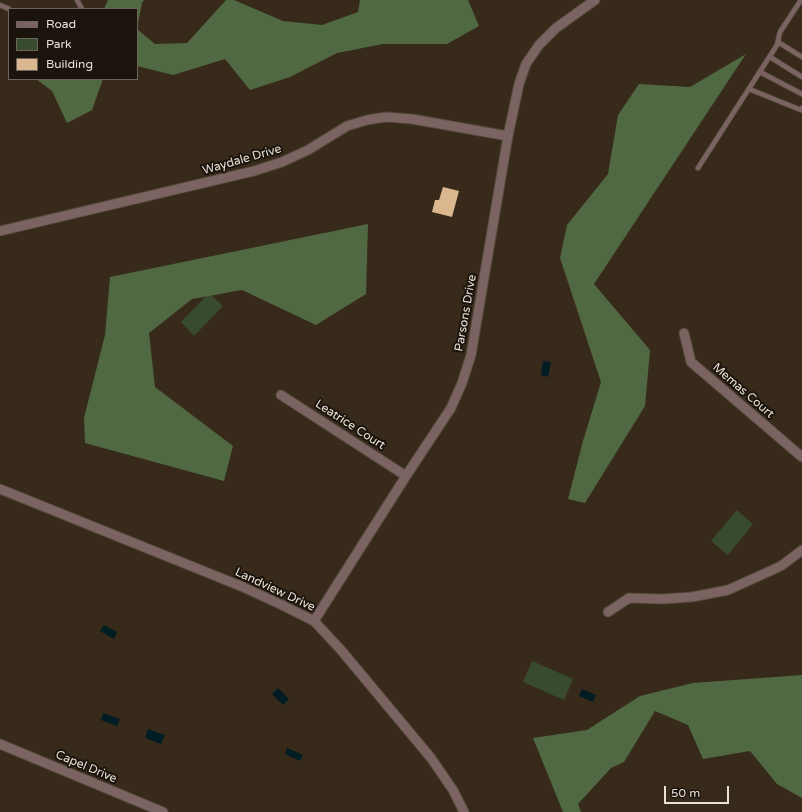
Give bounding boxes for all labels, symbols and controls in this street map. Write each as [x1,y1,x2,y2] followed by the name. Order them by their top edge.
[8,8,138,80] legend
[46,17,76,31] text: Road
[46,37,72,51] text: Park
[46,57,93,71] text: Building
[201,142,283,178] street label: Waydale Drive
[452,273,480,353] street label: Parsons Drive
[709,360,777,422] street label: Memas Court
[312,397,388,453] street label: Leatrice Court
[233,565,317,615] street label: Landview Drive
[53,748,119,786] street label: Capel Drive
[666,778,731,804] scale bar
[671,786,700,800] text: 50 m

